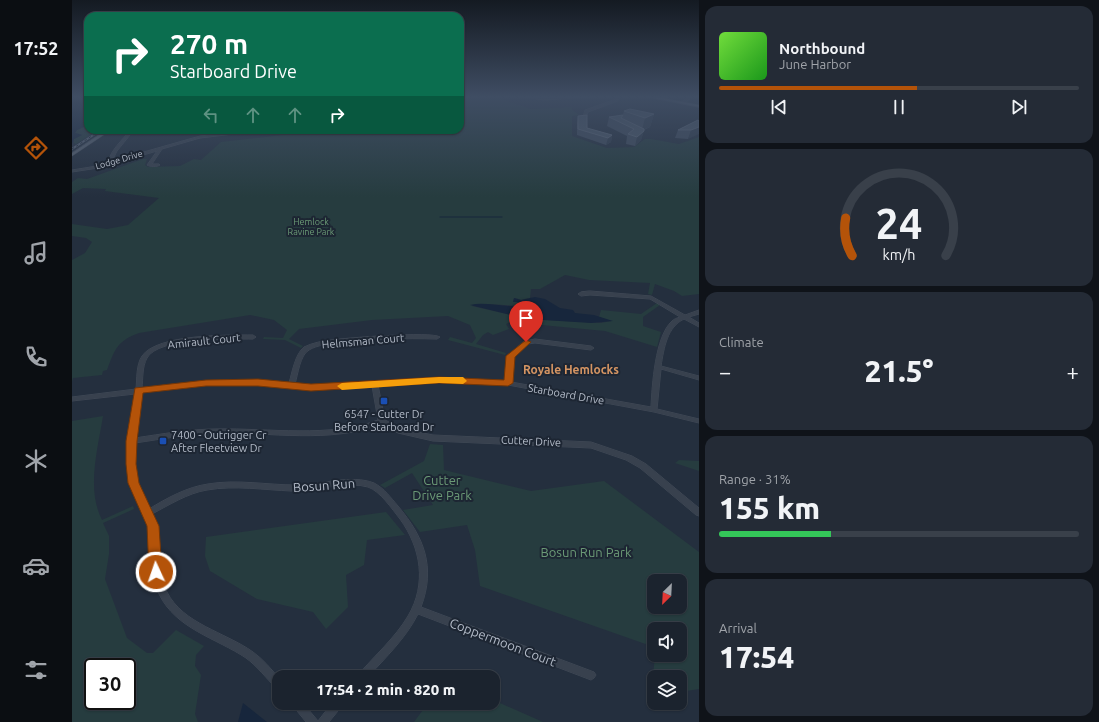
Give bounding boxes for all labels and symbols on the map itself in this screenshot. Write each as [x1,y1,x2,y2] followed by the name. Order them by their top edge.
[94,148,144,172] street label: Lodge Drive
[288,217,335,237] park label: Hemlock Ravine Park
[509,301,543,342] pin
[167,331,242,351] street label: Amirault Court
[321,331,405,351] street label: Helmsman Court
[523,363,619,376] district label: Royale Hemlocks
[527,381,605,407] street label: Starboard Drive
[379,396,389,406] marker: 6547 - Cutter Dr Before Starboard Dr
[334,408,435,433] place label: 6547 - Cutter Dr Before Starboard Dr
[171,429,267,454] place label: 7400 - Outrigger Cr After Fleetview Dr
[501,433,561,449] street label: Cutter Drive
[158,436,168,446] marker: 7400 - Outrigger Cr After Fleetview Dr
[412,473,472,502] park label: Cutter Drive Park
[292,476,356,494] street label: Bosun Run
[540,545,632,559] park label: Bosun Run Park
[135,551,177,593] position arrow
[647,574,687,614] north arrow
[448,615,558,669] street label: Coppermoon Court
[84,658,136,710] speed limit sign: 30

